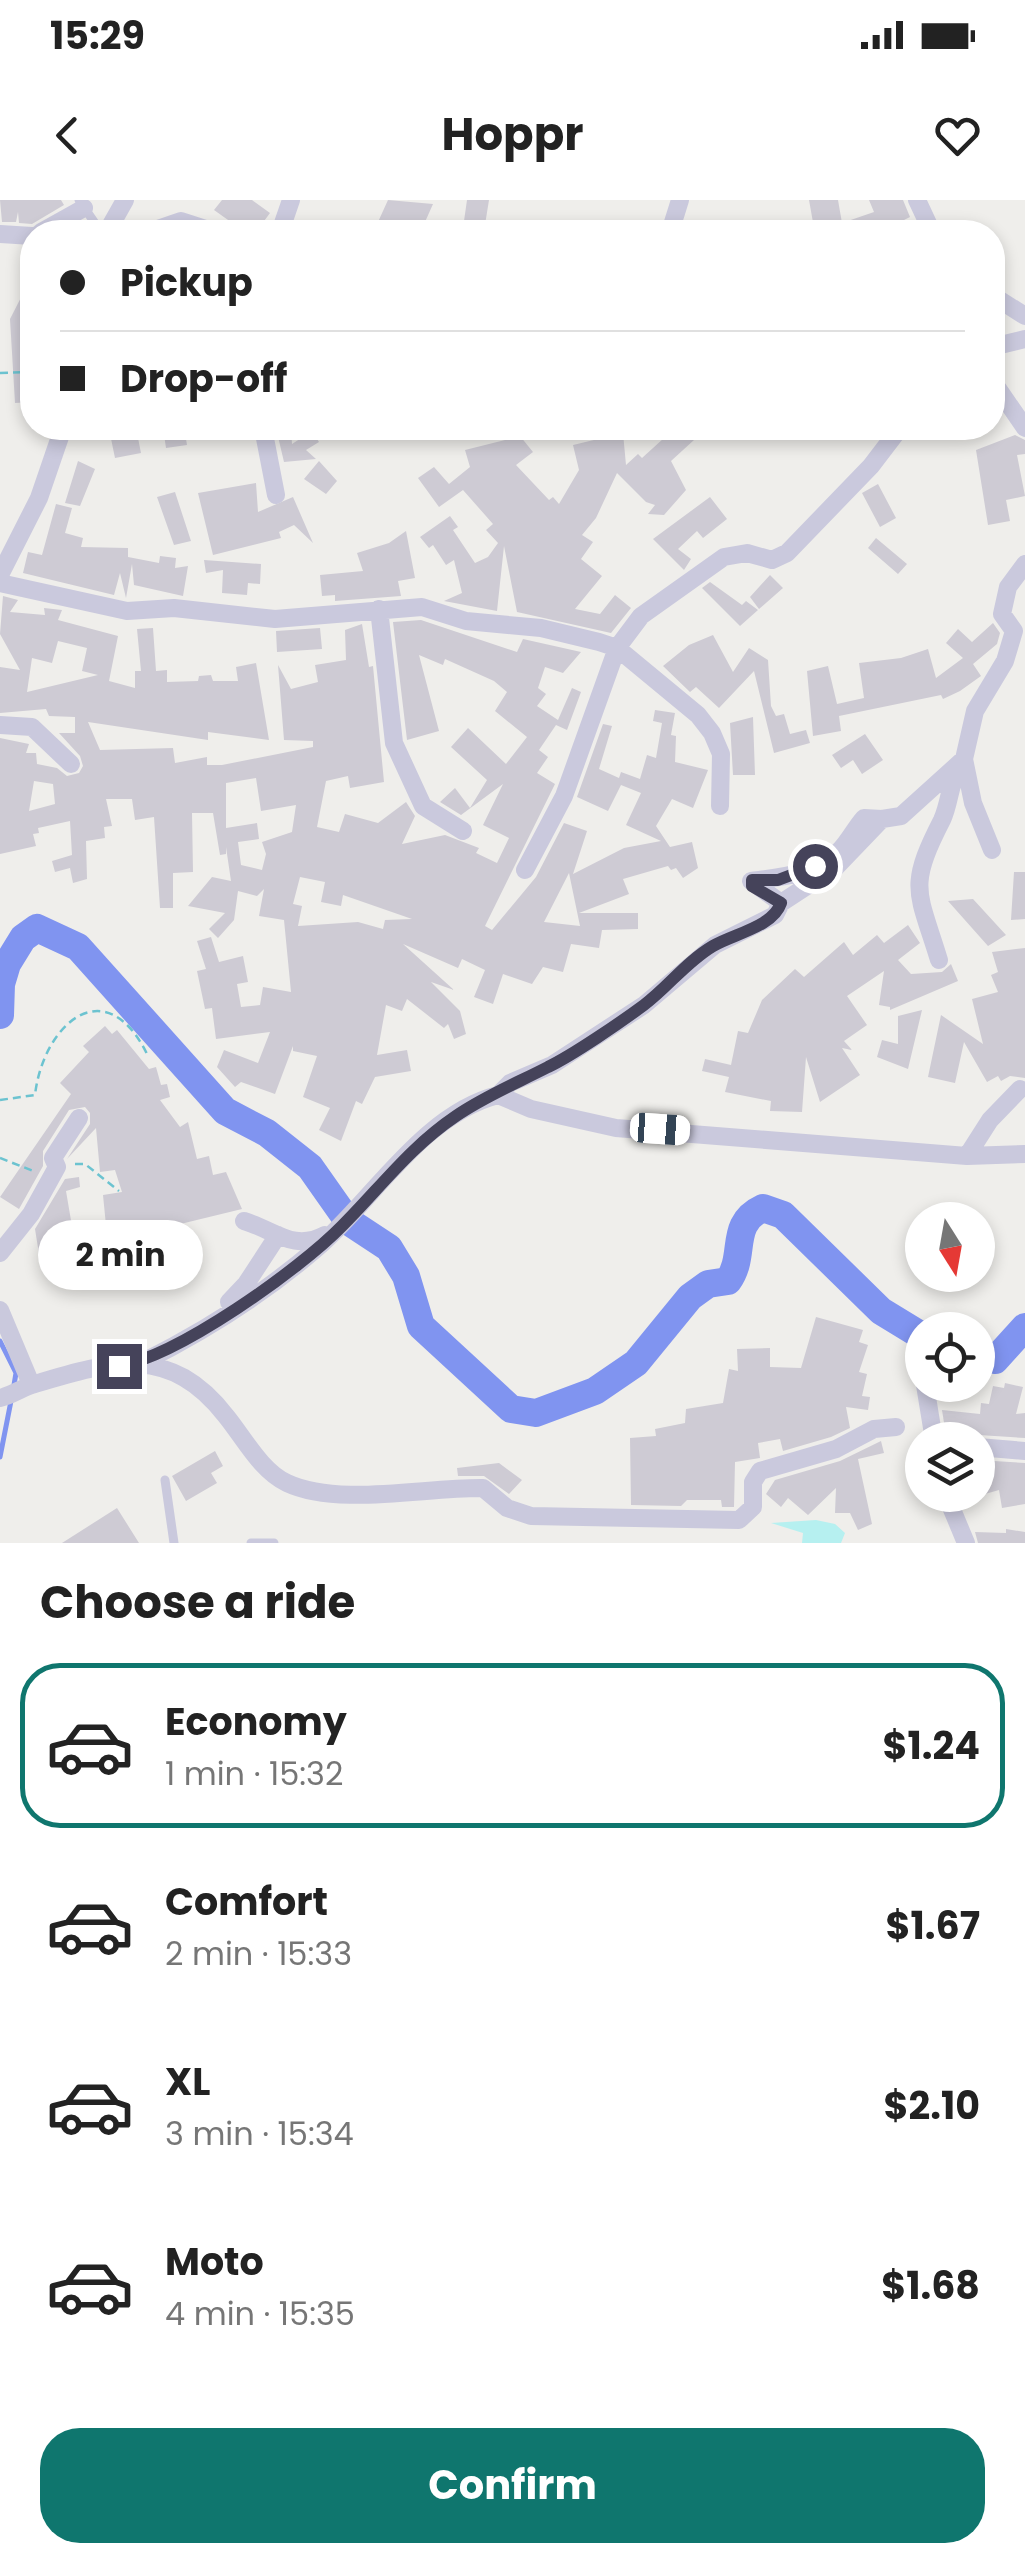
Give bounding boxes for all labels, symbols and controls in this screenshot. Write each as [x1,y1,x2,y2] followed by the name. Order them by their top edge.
[50,9,145,62] text: 15:29
[442,103,583,166] text: Hoppr
[40,108,95,163] icon: back
[930,108,985,163] icon: heart
[120,256,253,309] text: Pickup
[120,352,288,405] text: Drop-off
[793,844,838,889] route start
[629,1112,691,1146] car
[905,1202,995,1292] north arrow
[905,1202,995,1512] map controls
[36,1221,202,1291] callout: 2 min
[76,1232,165,1277] text: 2 min
[905,1312,995,1402] button: locate
[97,1344,142,1389] route end
[905,1422,995,1512] button: layers
[40,1571,355,1634] text: Choose a ride
[165,1695,347,1748] text: Economy
[45,1701,135,1791] icon: car
[883,1719,980,1772] text: $1.24
[165,1751,343,1796] text: 1 min · 15:32
[165,1875,328,1928] text: Comfort
[45,1881,135,1971] icon: car
[885,1899,980,1952] text: $1.67
[165,1931,352,1976] text: 2 min · 15:33
[165,2055,210,2108] text: XL
[45,2061,135,2151] icon: car
[884,2079,980,2132] text: $2.10
[165,2111,354,2156] text: 3 min · 15:34
[165,2235,264,2288] text: Moto
[45,2241,135,2331] icon: car
[881,2259,980,2312] text: $1.68
[165,2291,355,2336] text: 4 min · 15:35
[40,2428,985,2543] button: Confirm

